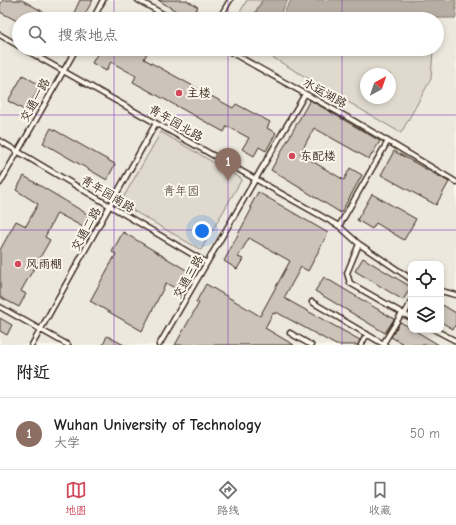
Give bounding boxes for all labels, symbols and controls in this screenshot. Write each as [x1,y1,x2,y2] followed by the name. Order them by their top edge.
[12,12,444,56] search box
[26,23,48,45] icon: search
[58,26,118,44] text: 搜索地点
[360,68,396,104] north arrow
[301,75,349,111] street label: 水运湖路
[17,76,53,124] street label: 交通一路
[187,86,211,100] place label: 主楼
[174,88,184,98] marker: 主楼
[147,102,205,144] street label: 青年园北路
[215,148,241,181] pin: 1
[300,149,336,163] place label: 东配楼
[287,151,297,161] marker: 东配楼
[79,173,137,215] street label: 青年园南路
[163,184,199,198] park label: 青年园
[68,205,104,253] street label: 交通二路
[192,221,212,241] your location
[170,253,206,301] street label: 交通三路
[26,257,62,271] place label: 风雨棚
[13,259,23,269] marker: 风雨棚
[408,261,444,333] map controls
[408,261,444,297] button: locate
[408,297,444,333] button: layers
[16,363,50,382] text: 附近
[54,416,261,434] text: Wuhan University of Technology
[26,426,32,441] text: 1
[410,426,440,441] text: 50 m
[54,435,80,450] text: 大学
[65,479,87,517] tab: 地图
[217,479,239,517] tab: 路线
[369,479,391,517] tab: 收藏

